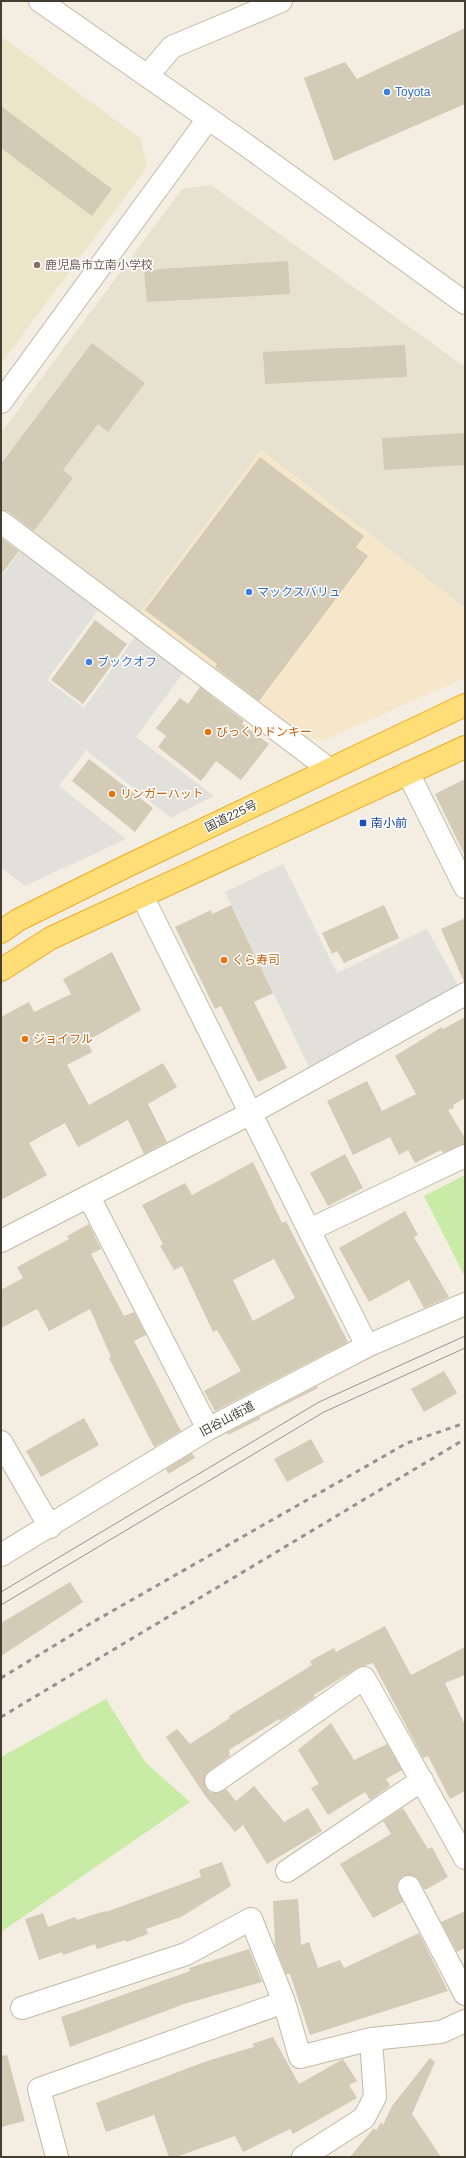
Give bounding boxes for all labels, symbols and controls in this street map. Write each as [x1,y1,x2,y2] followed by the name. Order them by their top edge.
[395,85,431,99] place label: Toyota
[382,87,392,97] marker: Toyota
[45,258,153,272] place label: 鹿児島市立南小学校
[32,260,42,270] marker: 鹿児島市立南小学校
[257,585,341,599] place label: マックスバリュ
[244,587,254,597] marker: マックスバリュ
[97,655,157,669] place label: ブックオフ
[84,657,94,667] marker: ブックオフ
[216,725,312,739] place label: びっくりドンキー
[203,727,213,737] marker: びっくりドンキー
[120,787,204,801] place label: リンガーハット
[107,789,117,799] marker: リンガーハット
[203,797,259,835] street label: 国道225号
[371,816,407,830] place label: 南小前
[358,818,368,828] marker: 南小前
[232,953,280,967] place label: くら寿司
[219,955,229,965] marker: くら寿司
[33,1032,93,1046] place label: ジョイフル
[20,1034,30,1044] marker: ジョイフル
[197,1399,257,1439] street label: 旧谷山街道

